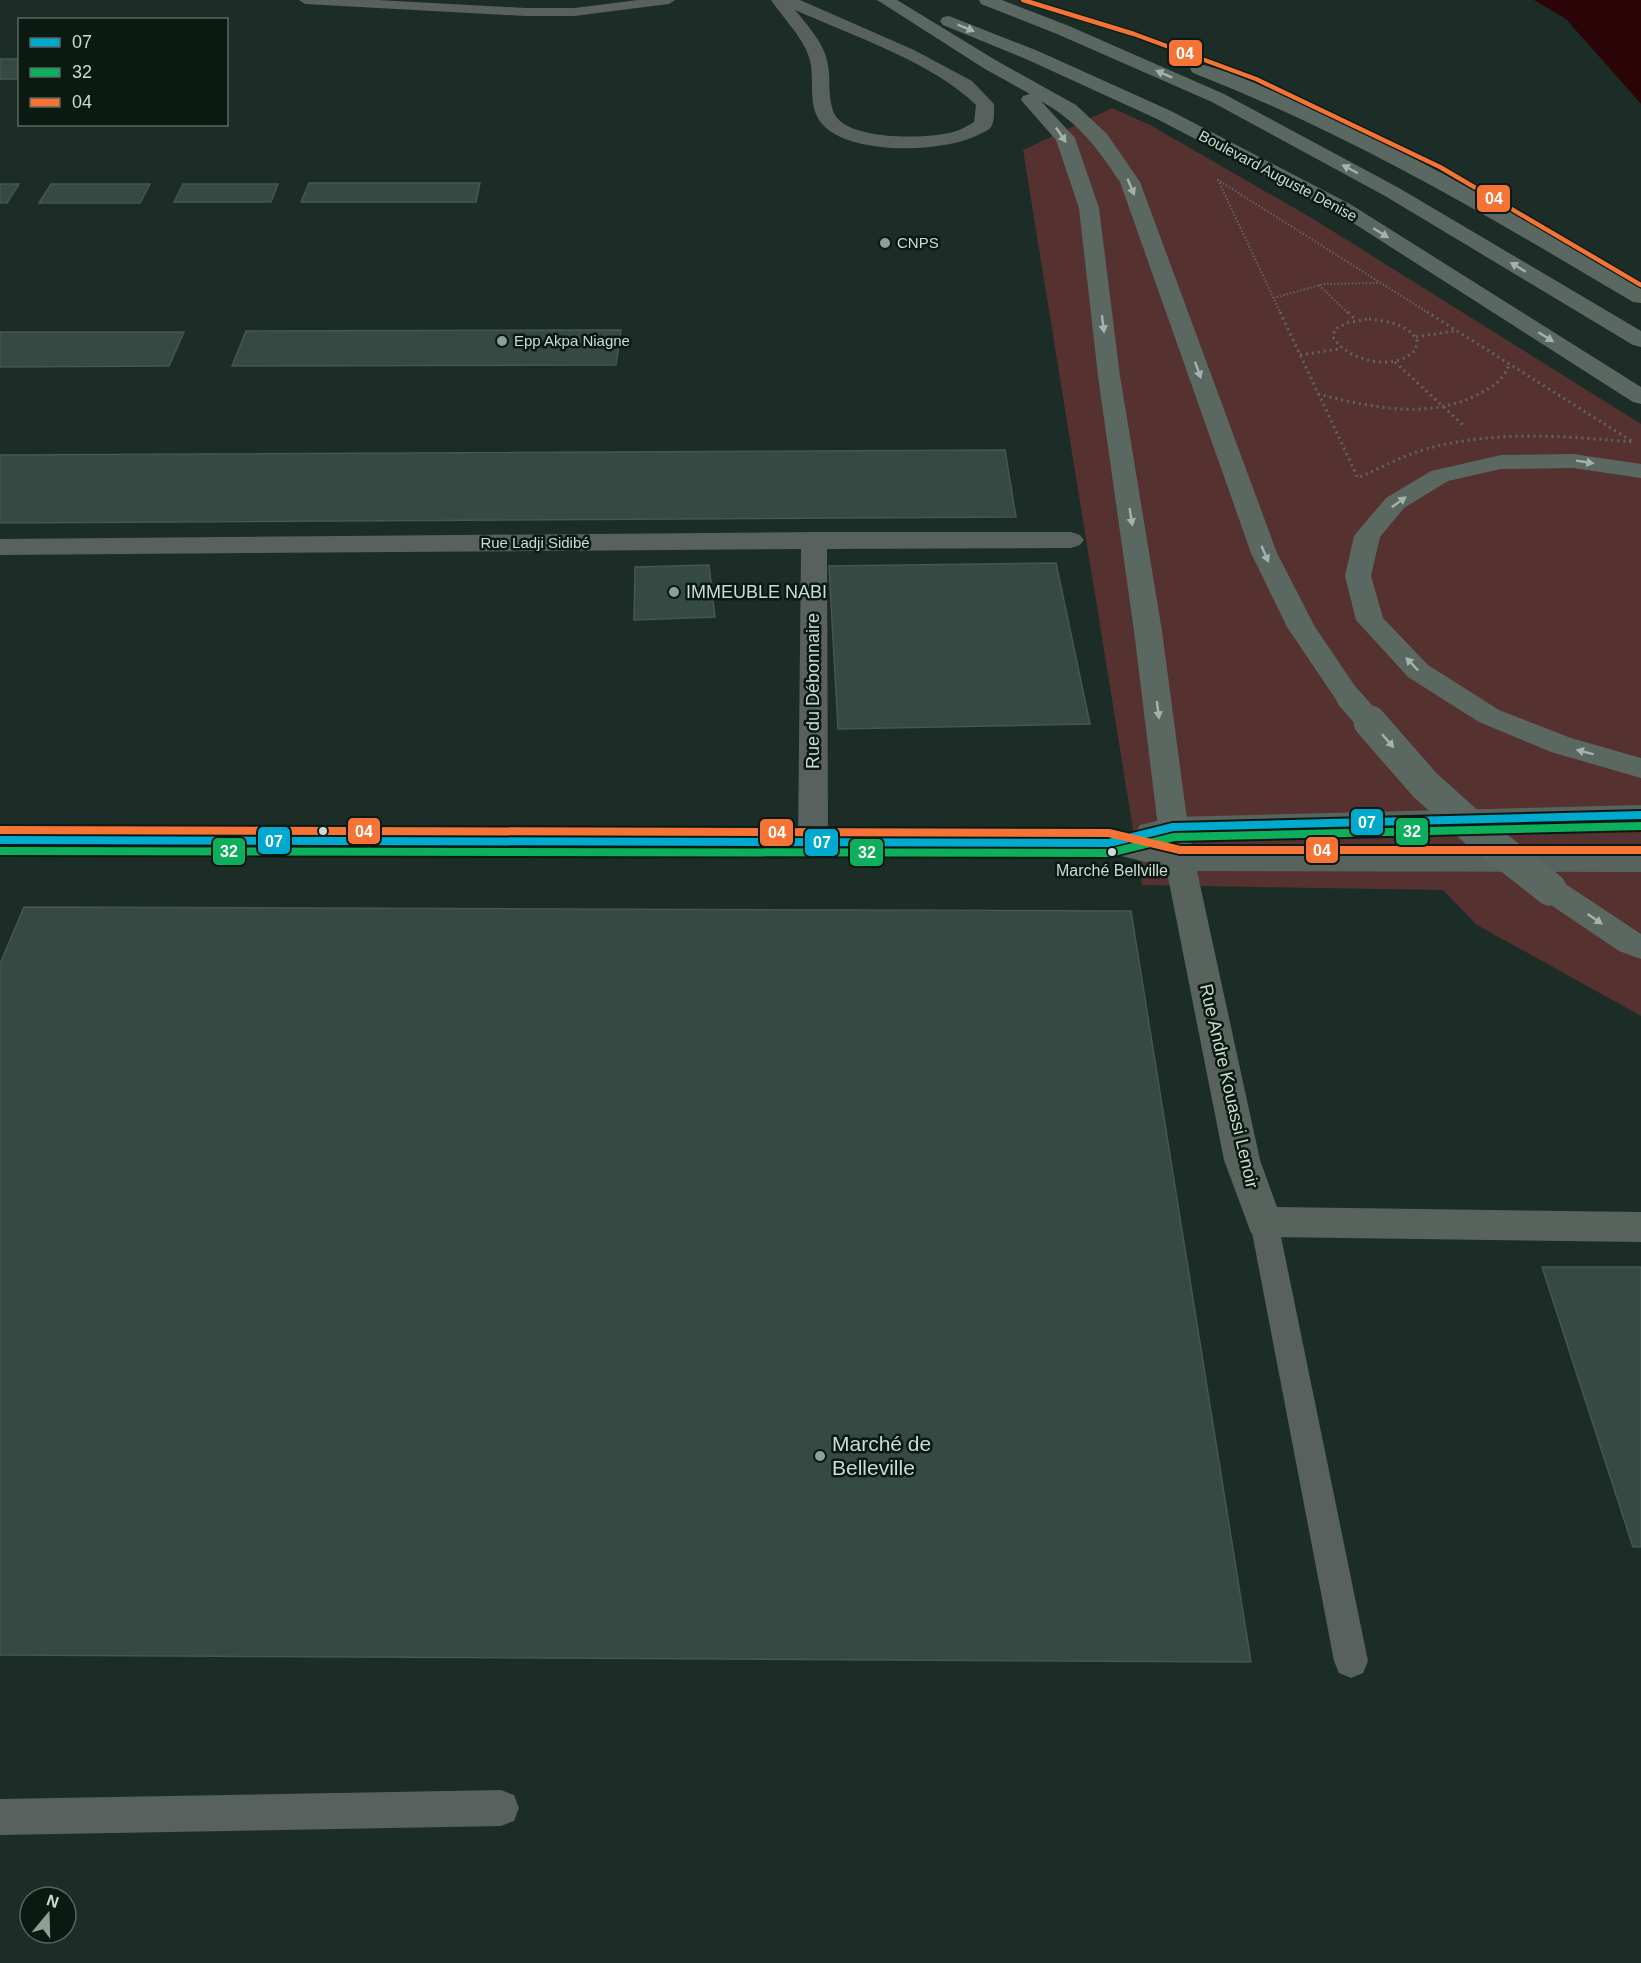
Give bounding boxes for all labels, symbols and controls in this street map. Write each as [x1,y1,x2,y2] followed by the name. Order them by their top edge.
[18,18,228,126] legend
[957,23,975,33] one-way arrow
[72,32,92,52] text: 07
[1168,39,1203,67] line badge: 04
[1176,45,1194,62] text: 04
[72,62,92,82] text: 32
[1156,70,1173,79] one-way arrow
[72,92,92,112] text: 04
[1056,127,1067,144] one-way arrow
[1196,127,1360,225] street label: Boulevard Auguste Denise
[1341,164,1358,174] one-way arrow
[1127,179,1136,196] one-way arrow
[1476,184,1511,213] line badge: 04
[1485,190,1503,207] text: 04
[1373,227,1390,238] one-way arrow
[897,234,939,251] place label: CNPS
[878,236,892,250] marker: CNPS
[1509,262,1526,272] one-way arrow
[1098,315,1107,334] one-way arrow
[1538,331,1554,342] one-way arrow
[514,332,630,349] place label: Epp Akpa Niagne
[495,334,509,348] marker: Epp Akpa Niagne
[1194,362,1204,380] one-way arrow
[1576,458,1595,467] one-way arrow
[1391,495,1407,508] one-way arrow
[1126,508,1135,527] one-way arrow
[480,534,590,551] street label: Rue Ladji Sidibé
[1260,545,1270,563] one-way arrow
[686,582,827,602] place label: IMMEUBLE NABI
[667,585,681,599] marker: IMMEUBLE NABI
[803,613,823,769] street label: Rue du Débonnaire
[1405,657,1419,672] one-way arrow
[1153,701,1163,720] one-way arrow
[1381,733,1394,748] one-way arrow
[1575,747,1593,756] one-way arrow
[1350,808,1384,836] line badge: 07
[1358,814,1376,831] text: 07
[347,817,381,845] line badge: 04
[1395,817,1429,846] line badge: 32
[759,818,794,847] line badge: 04
[355,823,373,840] text: 04
[1403,823,1421,840] text: 32
[768,824,786,841] text: 04
[317,825,329,837] unlabelled marker
[257,826,291,855] line badge: 07
[804,828,839,857] line badge: 07
[265,833,283,850] text: 07
[813,834,831,851] text: 07
[1305,836,1339,864] line badge: 04
[212,837,246,866] line badge: 32
[849,838,884,867] line badge: 32
[1313,842,1331,859] text: 04
[220,843,238,860] text: 32
[858,844,876,861] text: 32
[1106,846,1118,858] marker: Marché Bellville
[1056,862,1168,879] place label: Marché Bellville
[1587,914,1603,925] one-way arrow
[1196,982,1262,1190] street label: Rue Andre Kouassi Lenoir
[832,1432,931,1479] place label: Marché de Belleville
[813,1449,827,1463] marker: Marché de Belleville
[18,1885,78,1945] north arrow
[44,1891,61,1911] text: N

